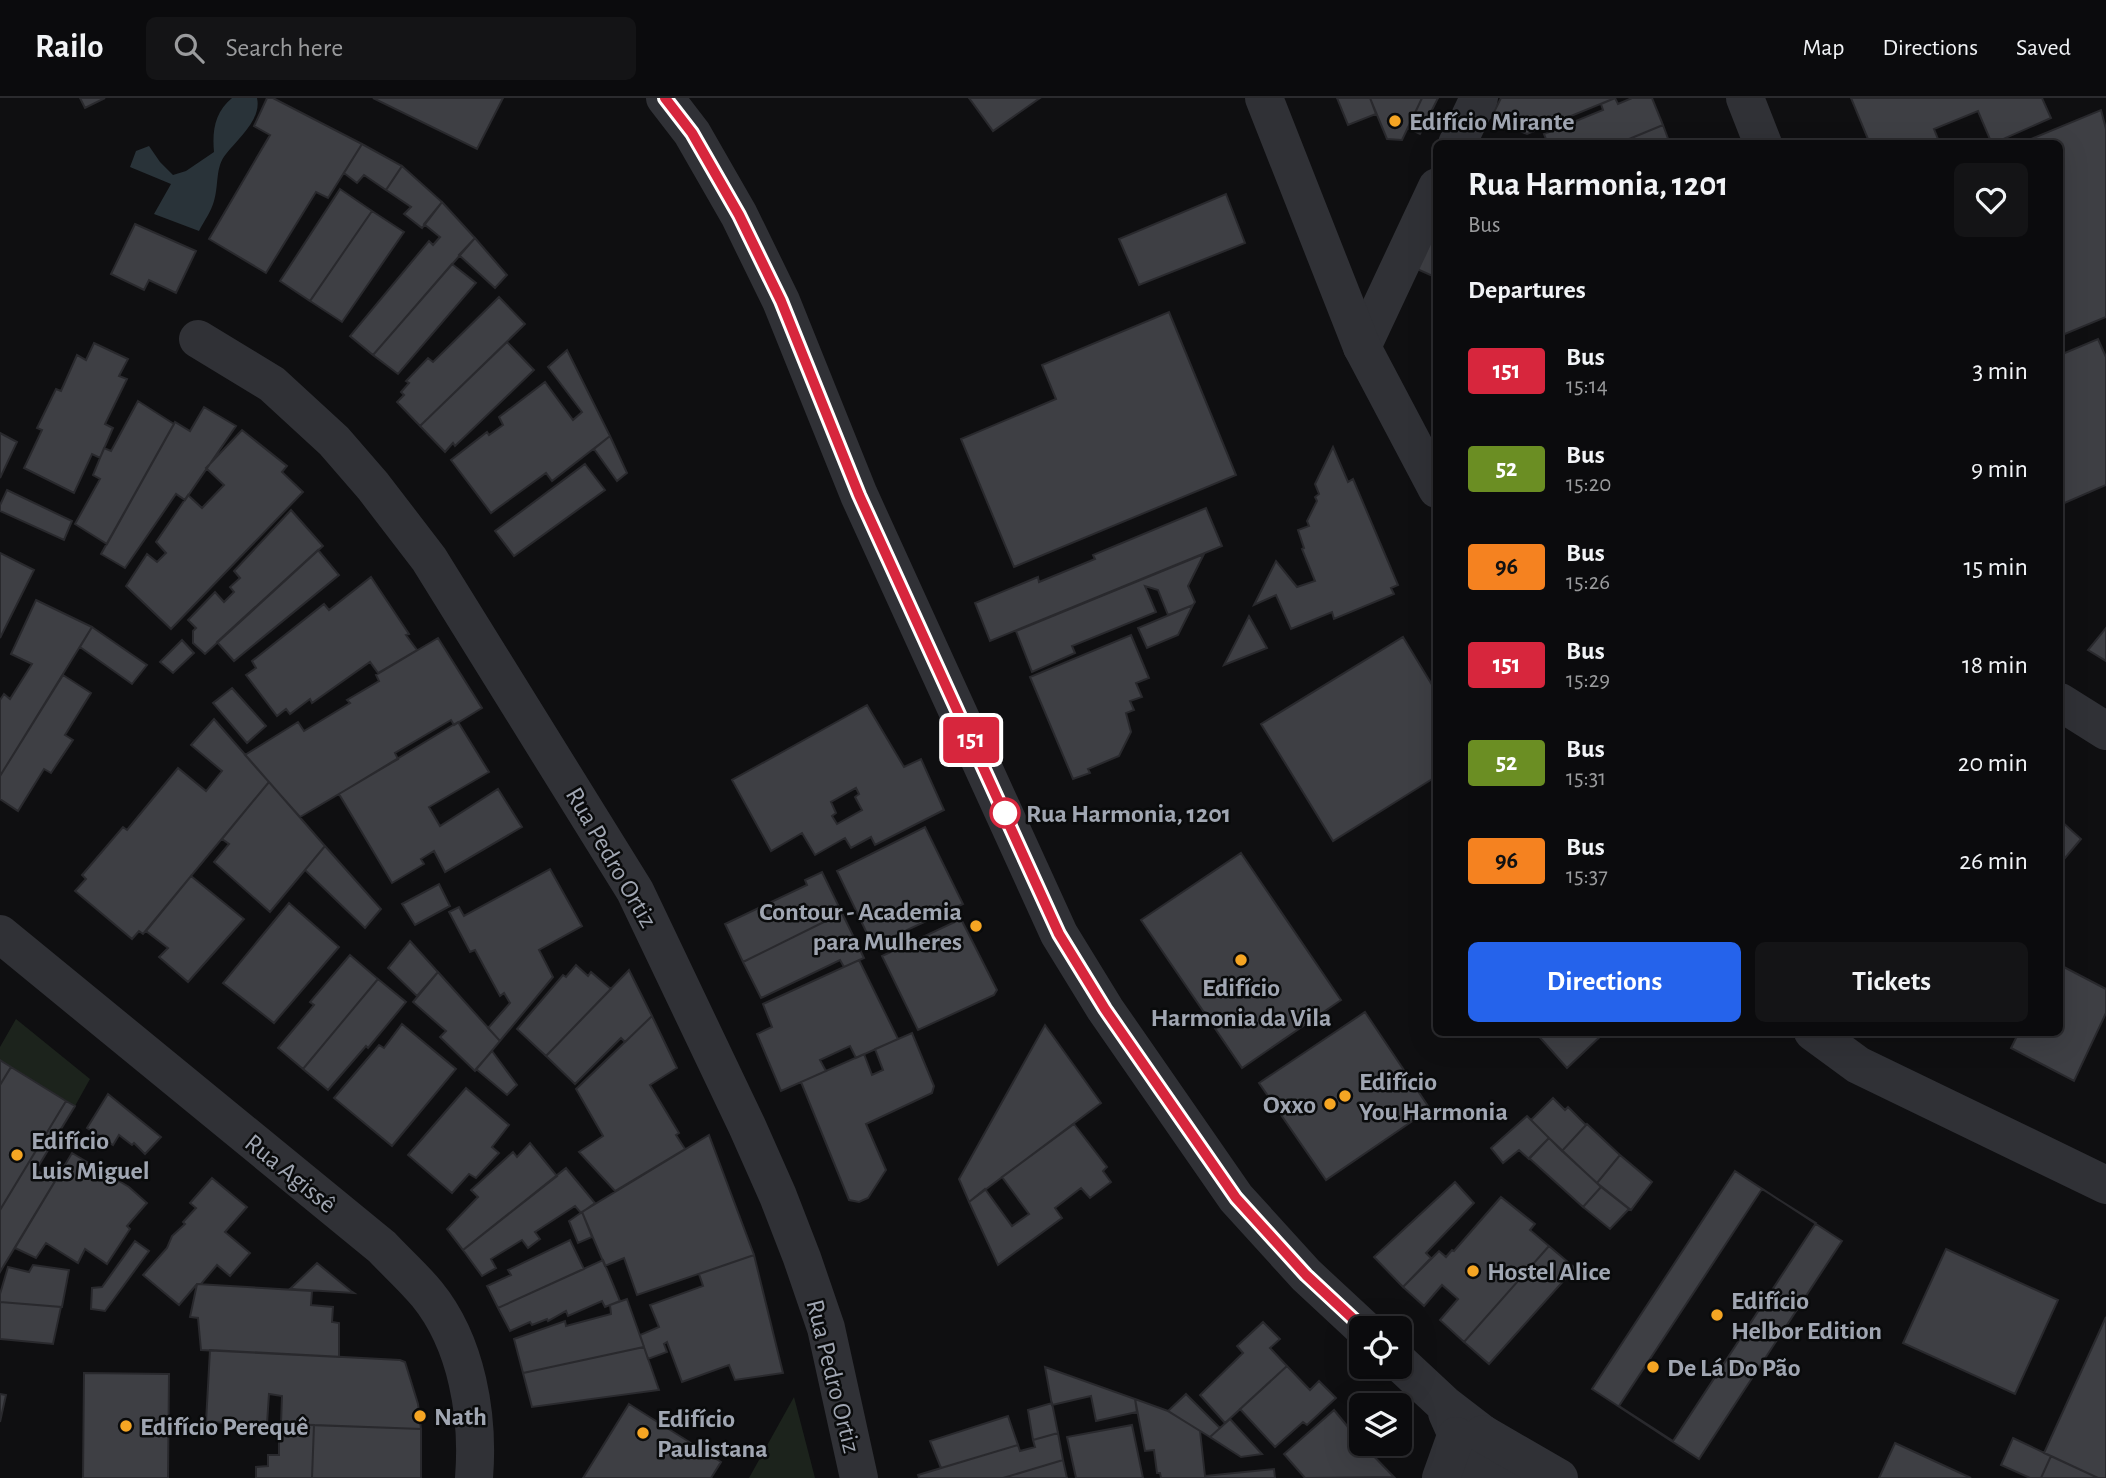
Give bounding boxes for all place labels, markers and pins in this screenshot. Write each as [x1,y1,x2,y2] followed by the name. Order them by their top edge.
[1409,109,1574,135] place label: Edifício Mirante
[1387,113,1403,129] marker: Edifício Mirante
[990,798,1020,828] marker: Rua Harmonia, 1201
[1026,801,1231,827] place label: Rua Harmonia, 1201
[759,899,962,955] place label: Contour - Academia para Mulheres
[968,918,984,934] marker: Contour - Academia para Mulheres
[1233,952,1249,968] marker: Edifício Harmonia da Vila
[1150,975,1332,1031] place label: Edifício Harmonia da Vila
[1359,1069,1508,1125] place label: Edifício You Harmonia
[1337,1088,1353,1104] marker: Edifício You Harmonia
[1263,1092,1316,1118] place label: Oxxo
[1322,1096,1338,1112] marker: Oxxo
[31,1128,150,1184] place label: Edifício Luis Miguel
[9,1147,25,1163] marker: Edifício Luis Miguel
[1487,1259,1611,1285] place label: Hostel Alice
[1465,1263,1481,1279] marker: Hostel Alice
[1731,1288,1882,1344] place label: Edifício Helbor Edition
[1709,1307,1725,1323] marker: Edifício Helbor Edition
[1667,1355,1801,1381] place label: De Lá Do Pão
[1645,1359,1661,1375] marker: De Lá Do Pão
[434,1404,487,1430] place label: Nath
[657,1406,768,1462] place label: Edifício Paulistana
[412,1408,428,1424] marker: Nath
[140,1414,309,1440] place label: Edifício Perequê
[118,1418,134,1434] marker: Edifício Perequê
[635,1425,651,1441] marker: Edifício Paulistana

